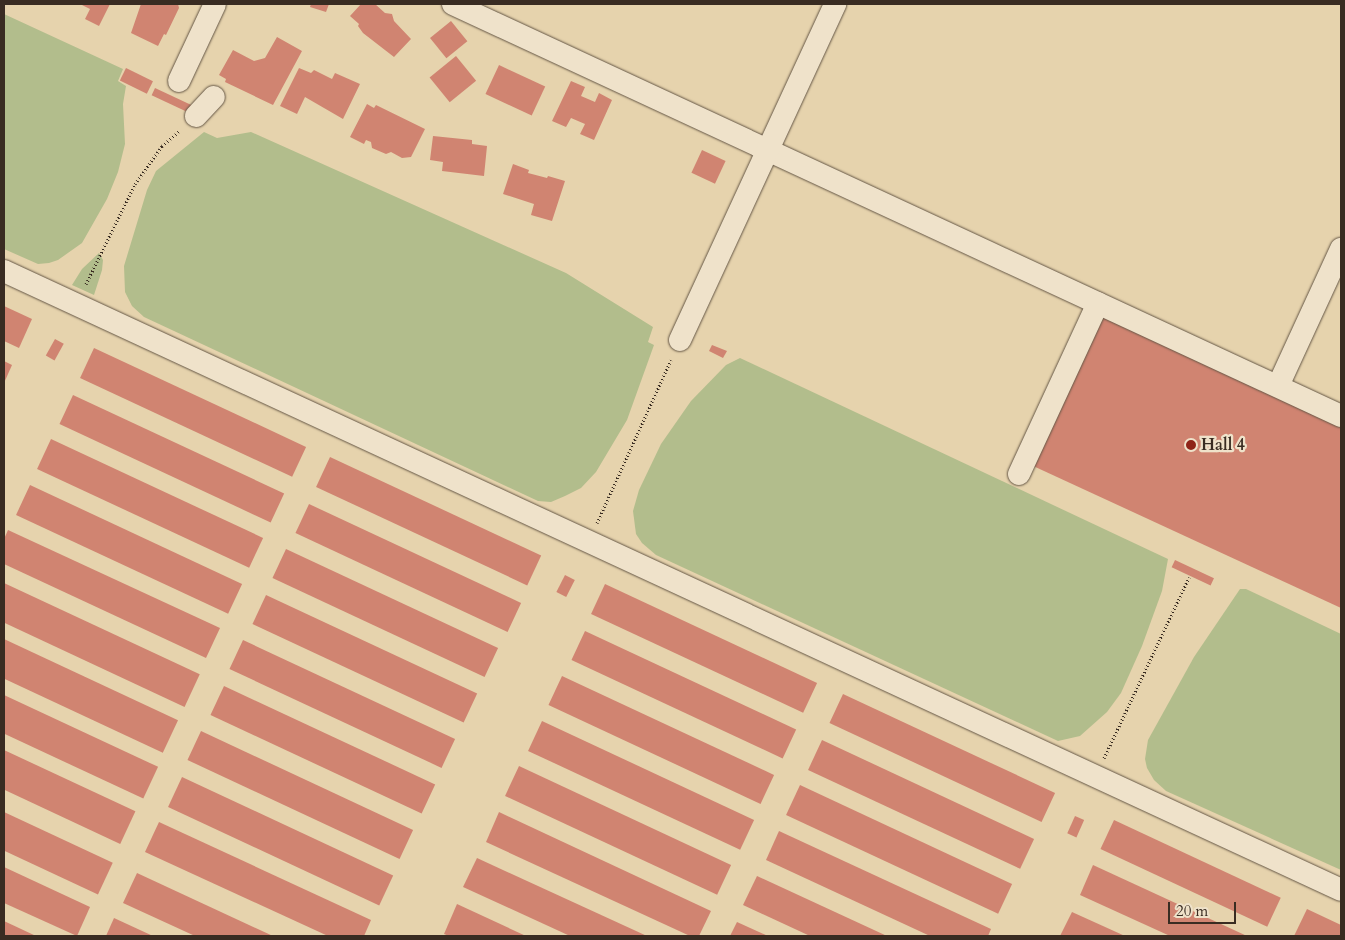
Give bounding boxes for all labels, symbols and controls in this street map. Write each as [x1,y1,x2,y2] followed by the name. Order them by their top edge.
[1201,435,1245,455] place label: Hall 4
[1185,439,1197,451] marker: Hall 4
[1170,892,1238,924] scale bar
[1176,901,1208,921] text: 20 m

